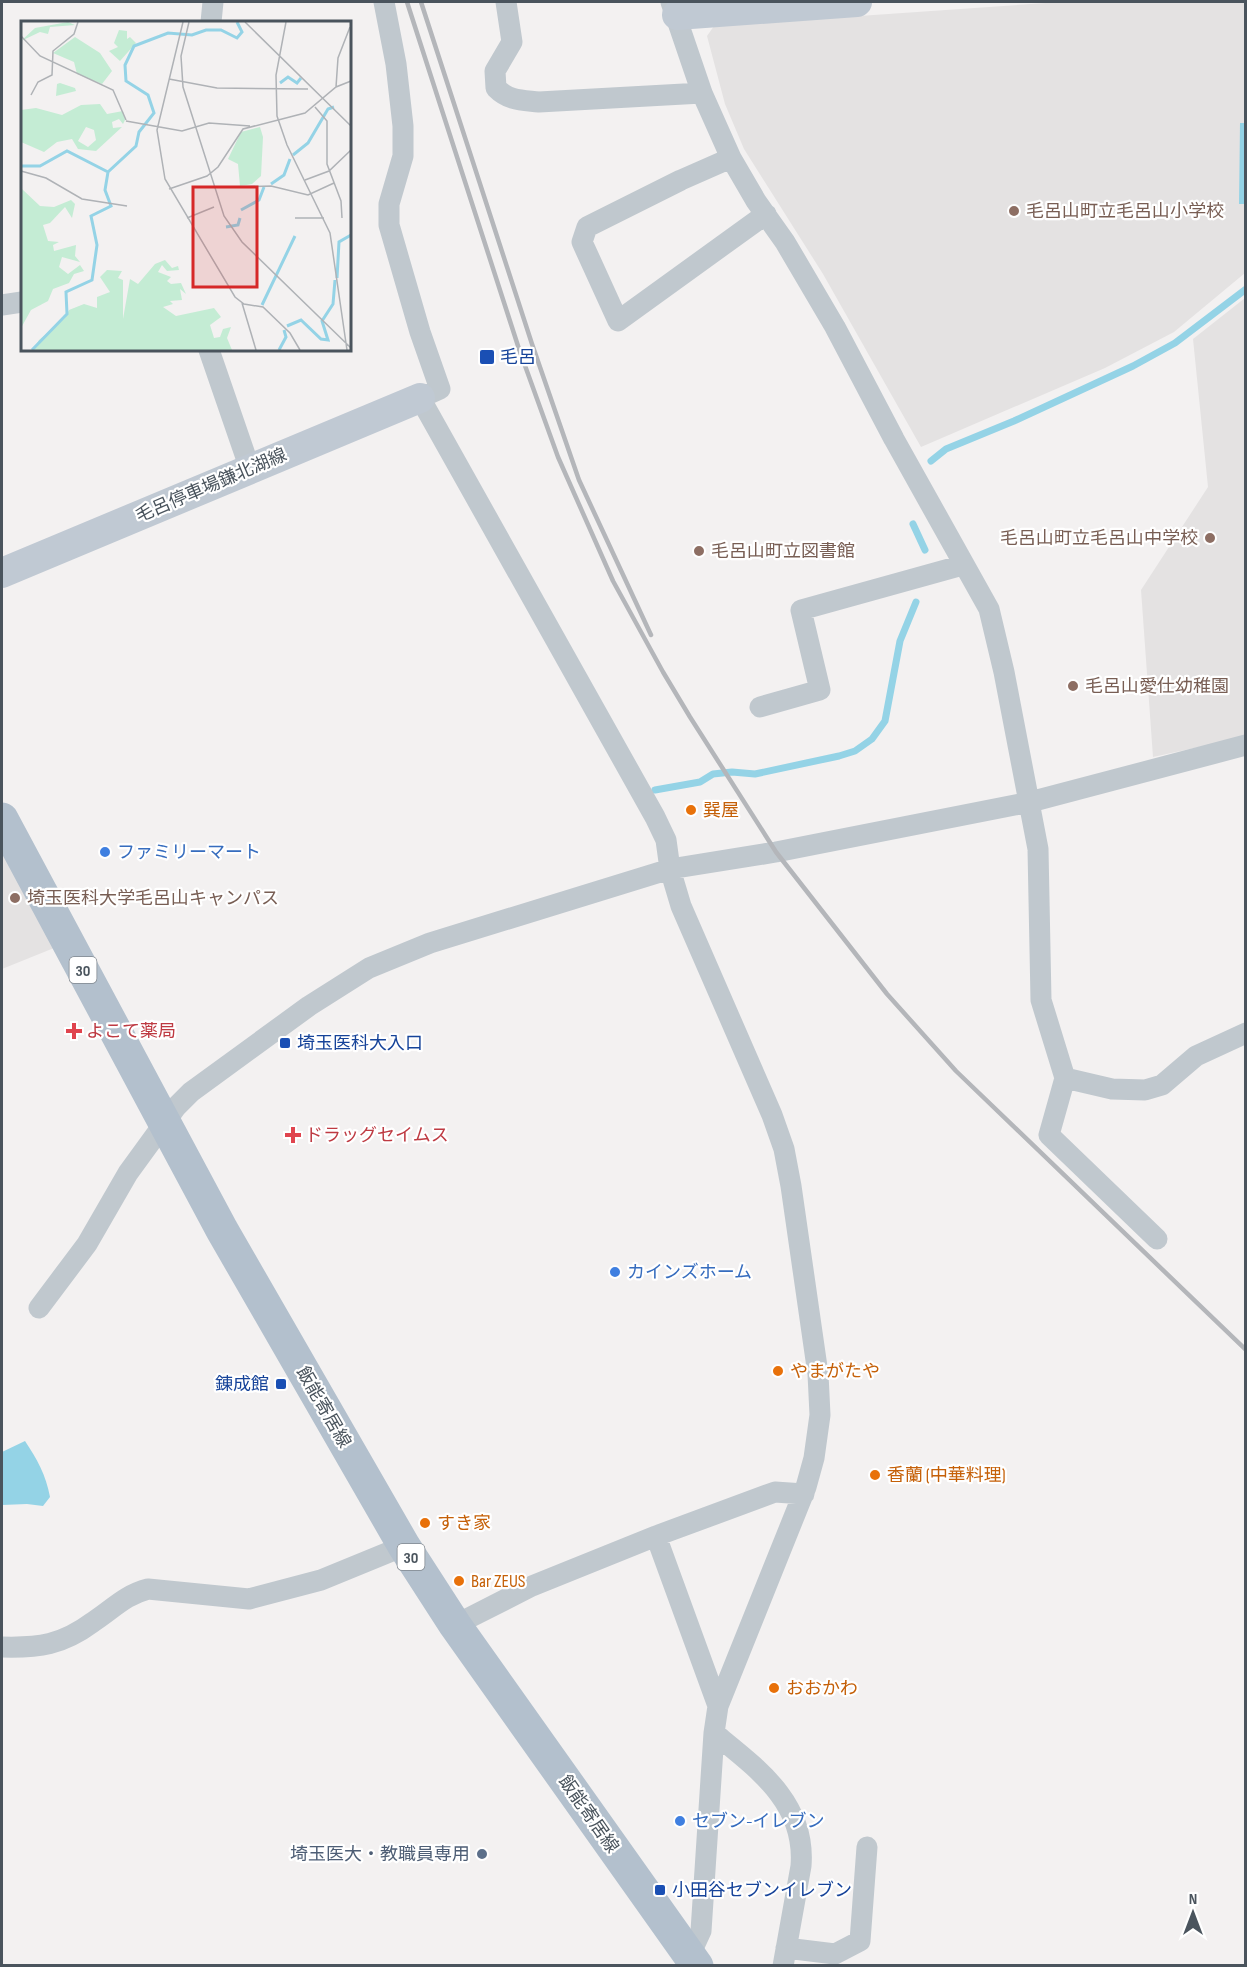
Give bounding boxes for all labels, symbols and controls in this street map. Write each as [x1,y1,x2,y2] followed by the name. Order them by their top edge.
[21,21,351,351] inset map
[1026,201,1224,222] place label: 毛呂山町立毛呂山小学校
[1007,204,1021,218] marker: 毛呂山町立毛呂山小学校
[500,347,536,368] place label: 毛呂
[478,348,496,366] marker: 毛呂
[133,444,290,527] street label: 毛呂停車場鎌北湖線
[1000,528,1198,549] place label: 毛呂山町立毛呂山中学校
[1203,531,1217,545] marker: 毛呂山町立毛呂山中学校
[711,541,855,562] place label: 毛呂山町立図書館
[692,544,706,558] marker: 毛呂山町立図書館
[1085,676,1229,697] place label: 毛呂山愛仕幼稚園
[1066,679,1080,693] marker: 毛呂山愛仕幼稚園
[703,800,739,821] place label: 巽屋
[684,803,698,817] marker: 巽屋
[117,842,261,863] place label: ファミリーマート
[98,845,112,859] marker: ファミリーマート
[27,888,279,909] place label: 埼玉医科大学毛呂山キャンパス
[8,891,22,905] marker: 埼玉医科大学毛呂山キャンパス
[70,957,97,983] road number: 30
[86,1021,176,1042] place label: よこて薬局
[67,1024,81,1038] marker: よこて薬局
[297,1033,423,1054] place label: 埼玉医科大入口
[278,1036,292,1050] marker: 埼玉医科大入口
[305,1125,449,1146] place label: ドラッグセイムス
[286,1128,300,1142] marker: ドラッグセイムス
[627,1262,752,1283] place label: カインズホーム
[608,1265,622,1279] marker: カインズホーム
[790,1361,880,1382] place label: やまがたや
[292,1363,355,1451] street label: 飯能寄居線
[771,1364,785,1378] marker: やまがたや
[215,1374,269,1395] place label: 錬成館
[274,1377,288,1391] marker: 錬成館
[887,1465,1006,1486] place label: 香蘭 (中華料理)
[868,1468,882,1482] marker: 香蘭 (中華料理)
[437,1513,491,1534] place label: すき家
[418,1516,432,1530] marker: すき家
[398,1544,424,1570] road number: 30
[471,1571,526,1592] place label: Bar ZEUS
[452,1574,466,1588] marker: Bar ZEUS
[786,1678,858,1699] place label: おおかわ
[767,1681,781,1695] marker: おおかわ
[554,1771,623,1857] street label: 飯能寄居線
[692,1811,825,1832] place label: セブン-イレブン
[673,1814,687,1828] marker: セブン-イレブン
[290,1844,470,1865] place label: 埼玉医大・教職員専用
[475,1847,489,1861] marker: 埼玉医大・教職員専用
[672,1880,852,1901] place label: 小田谷セブンイレブン
[653,1883,667,1897] marker: 小田谷セブンイレブン
[1163,1883,1223,1943] north arrow
[1189,1890,1197,1909] text: N

